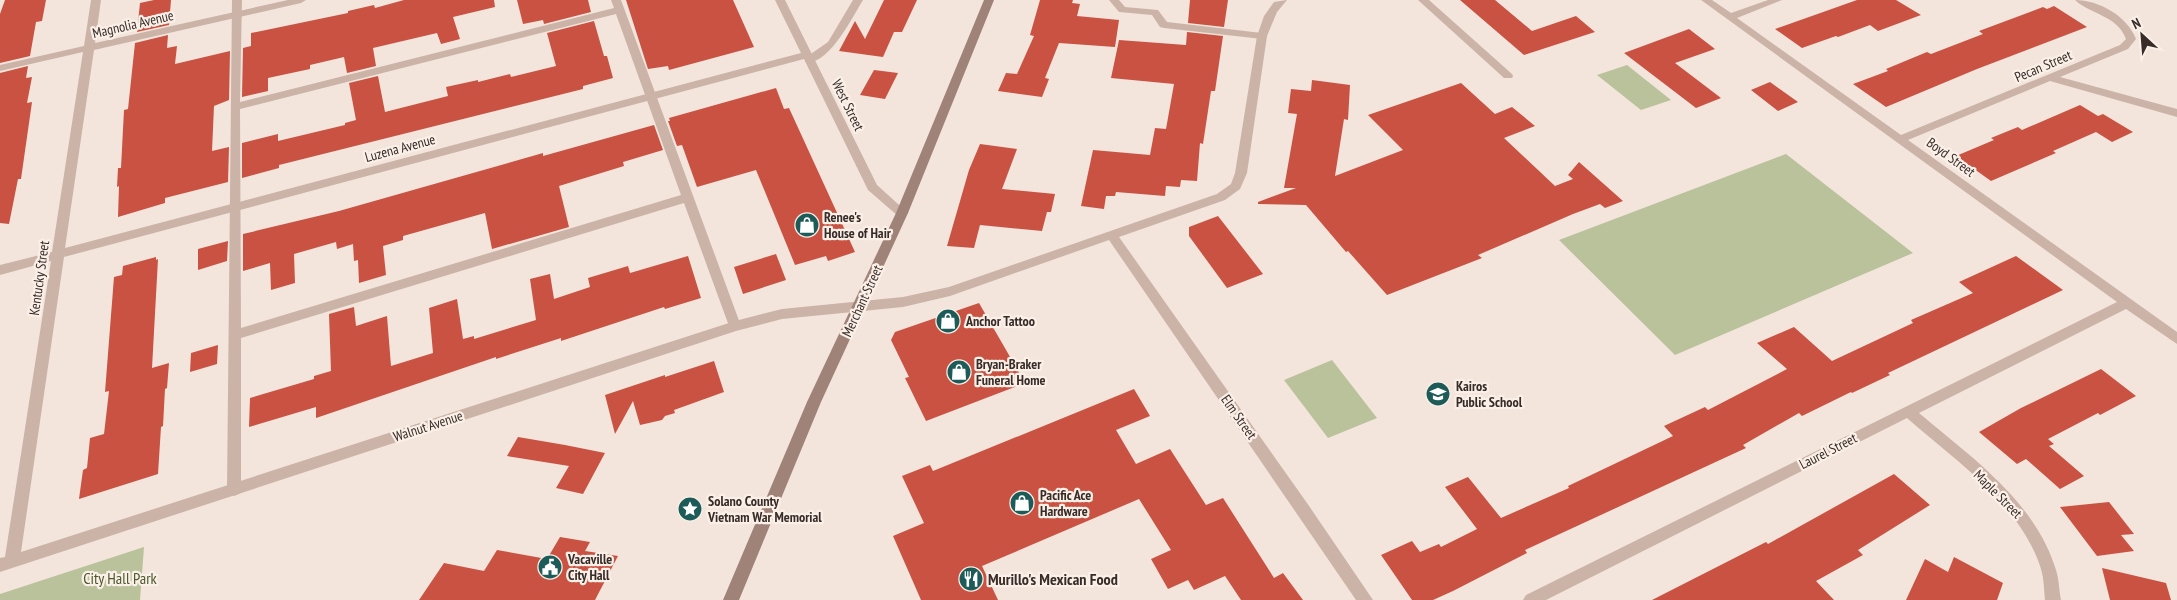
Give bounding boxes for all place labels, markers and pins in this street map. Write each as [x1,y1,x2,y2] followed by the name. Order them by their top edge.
[824,208,892,242] place label: Renee's House of Hair
[794,212,820,238] shop icon: Renee's House of Hair
[935,308,961,334] shop icon: Anchor Tattoo
[965,312,1035,330] place label: Anchor Tattoo
[976,355,1046,389] place label: Bryan-Braker Funeral Home
[946,359,972,385] shop icon: Bryan-Braker Funeral Home
[1456,377,1523,411] place label: Kairos Public School
[1425,381,1451,407] school or university icon: Kairos Public School
[1040,486,1091,520] place label: Pacific Ace Hardware
[1009,490,1035,516] shop icon: Pacific Ace Hardware
[707,492,822,526] place label: Solano County Vietnam War Memorial
[677,496,703,522] place icon: Solano County Vietnam War Memorial
[567,550,612,584] place label: Vacaville City Hall
[537,554,563,580] public building icon: Vacaville City Hall
[958,566,984,592] restaurant icon: Murillo's Mexican Food
[988,569,1118,589] place label: Murillo's Mexican Food

